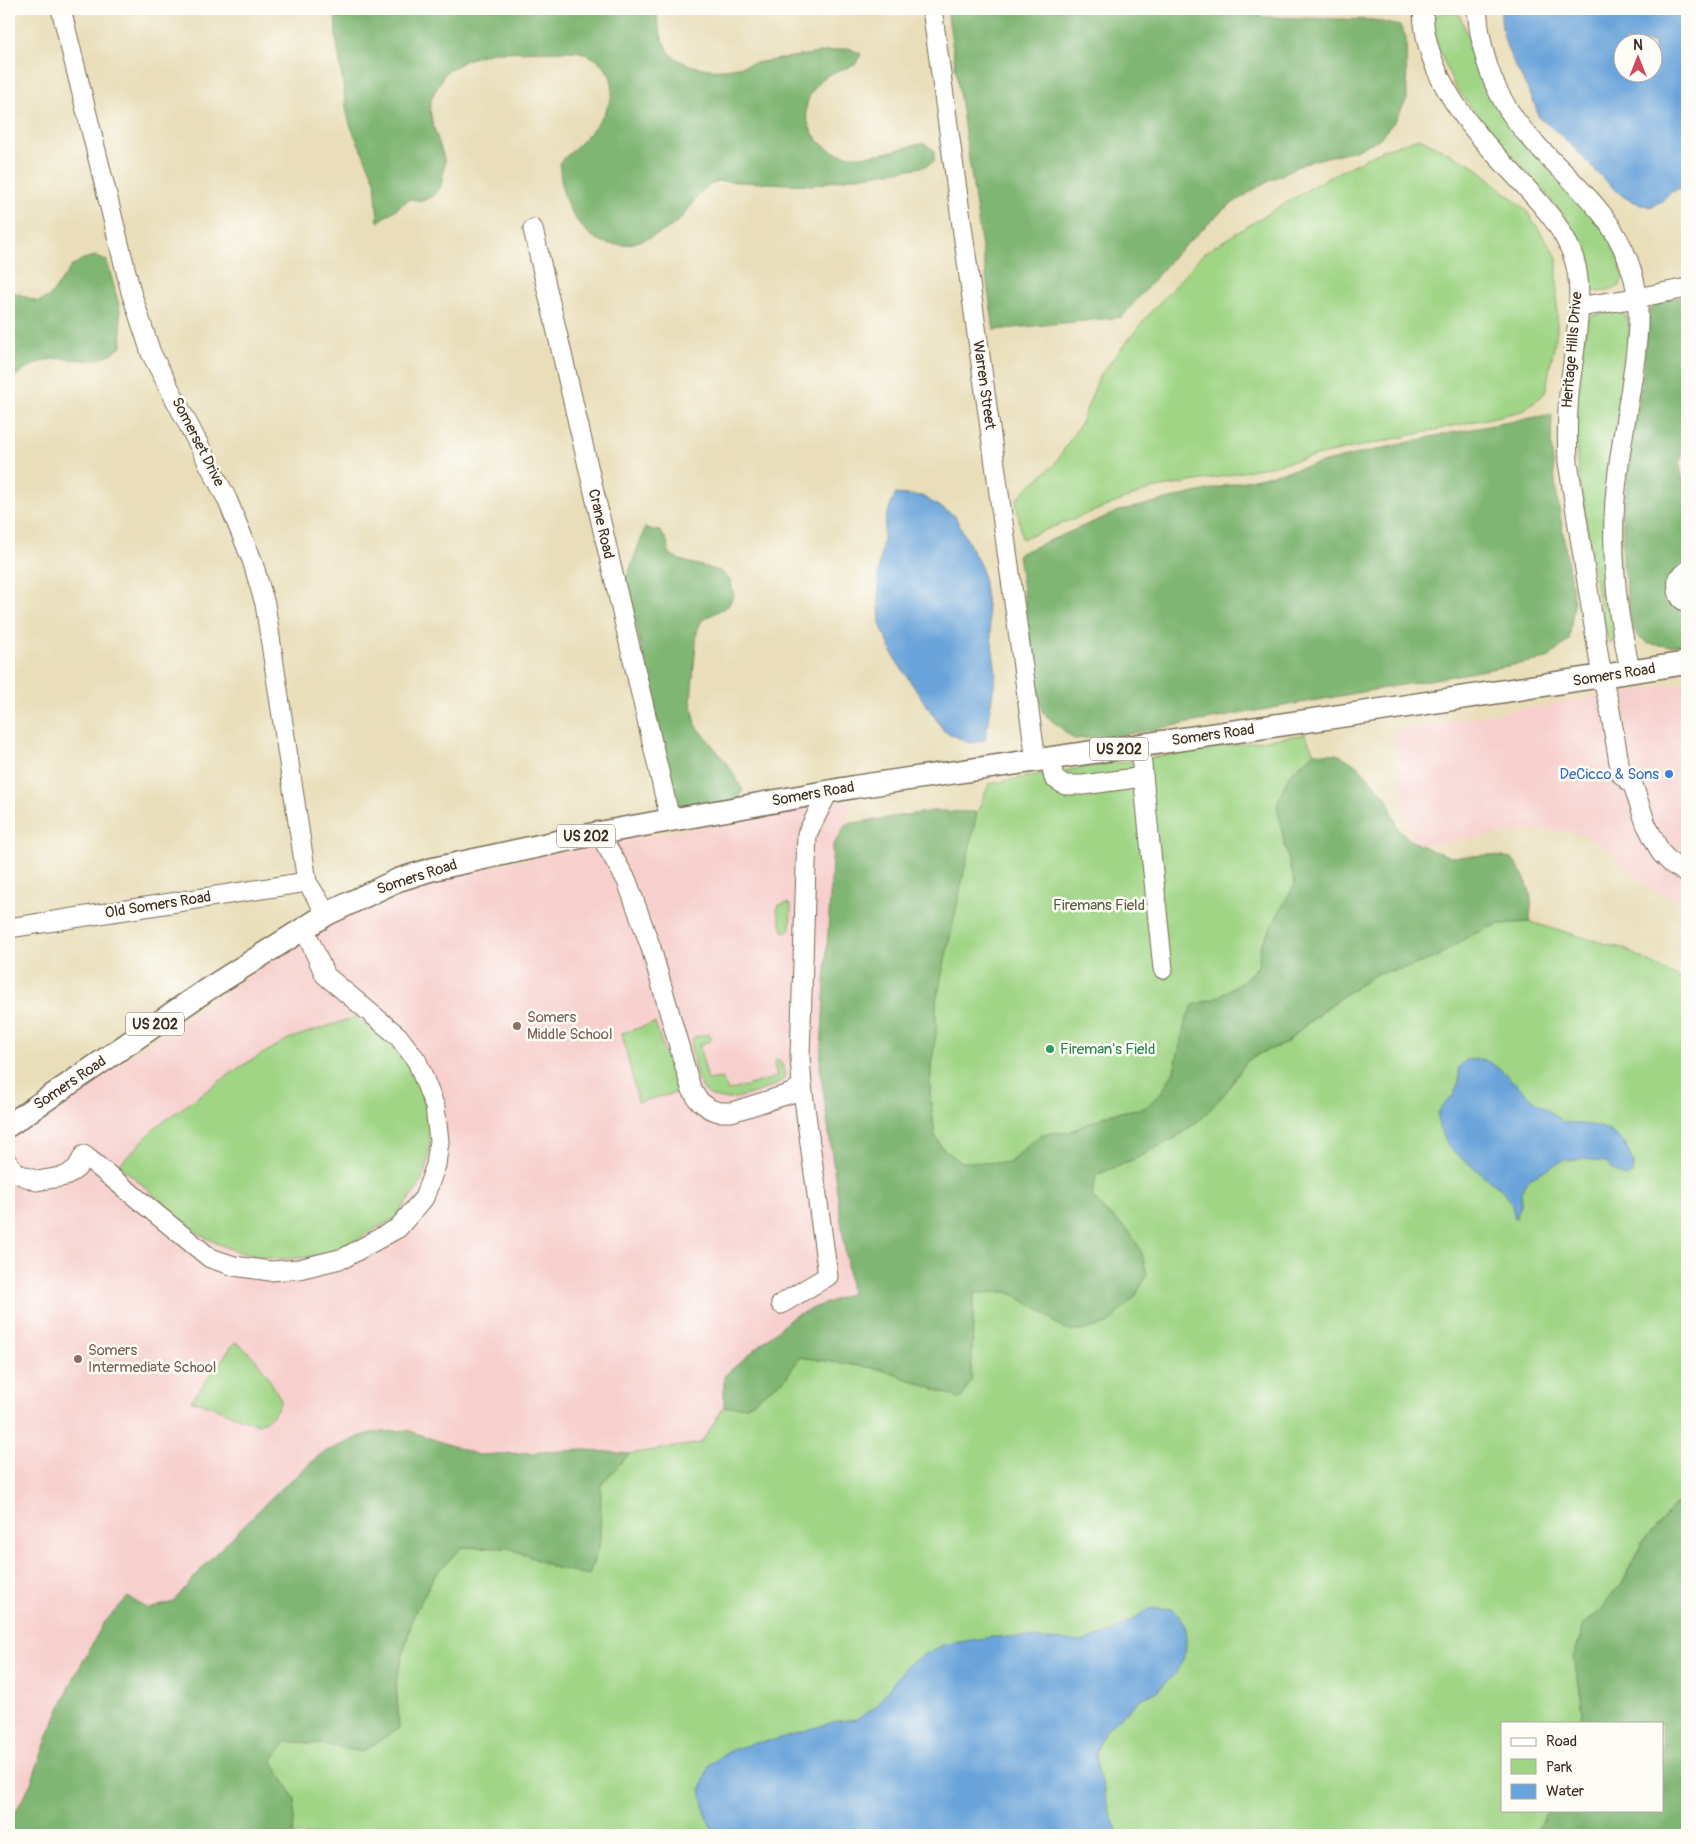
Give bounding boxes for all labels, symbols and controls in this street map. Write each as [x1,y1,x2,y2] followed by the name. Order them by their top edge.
[1614,32,1664,82] north arrow
[1633,37,1643,54] text: N
[1557,290,1587,409] street label: Heritage Hills Drive
[968,339,1000,432] street label: Warren Street
[167,394,229,490] street label: Somerset Drive
[584,487,618,561] street label: Crane Road
[1571,659,1657,691] street label: Somers Road
[1170,720,1256,750] street label: Somers Road
[1090,738,1148,761] road number: US 202
[1560,765,1659,784] place label: DeCicco & Sons
[1663,768,1675,780] marker: DeCicco & Sons
[770,777,856,811] street label: Somers Road
[557,824,615,848] road number: US 202
[374,855,460,899] street label: Somers Road
[104,887,212,923] street label: Old Somers Road
[1053,896,1145,915] park label: Firemans Field
[527,1008,612,1044] place label: Somers Middle School
[126,1012,184,1036] road number: US 202
[511,1020,523,1032] marker: Somers Middle School
[1060,1040,1155,1059] place label: Fireman's Field
[1044,1043,1056,1055] marker: Fireman's Field
[30,1052,110,1114] street label: Somers Road
[88,1341,216,1377] place label: Somers Intermediate School
[72,1353,84,1365] marker: Somers Intermediate School
[1501,1722,1664,1812] legend
[1546,1732,1577,1751] text: Road
[1546,1758,1573,1777] text: Park
[1546,1782,1585,1801] text: Water

